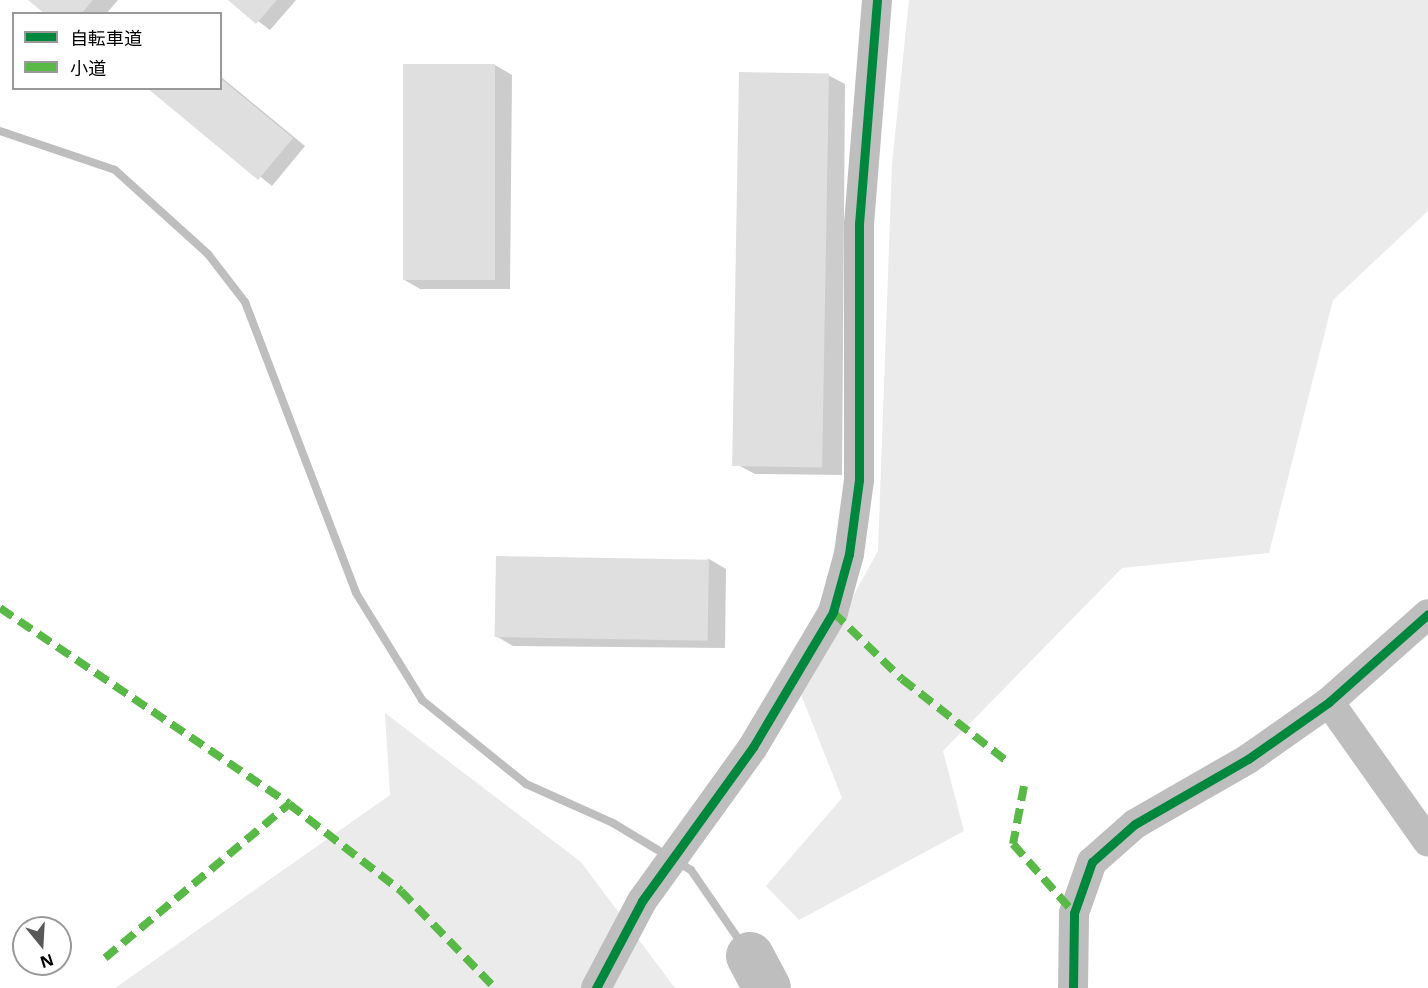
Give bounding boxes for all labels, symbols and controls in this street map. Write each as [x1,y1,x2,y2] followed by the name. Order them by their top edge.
[12,12,222,90] legend
[70,26,142,50] text: 自転車道
[70,56,106,80] text: 小道
[12,916,72,976] north arrow
[37,949,57,974] text: N

